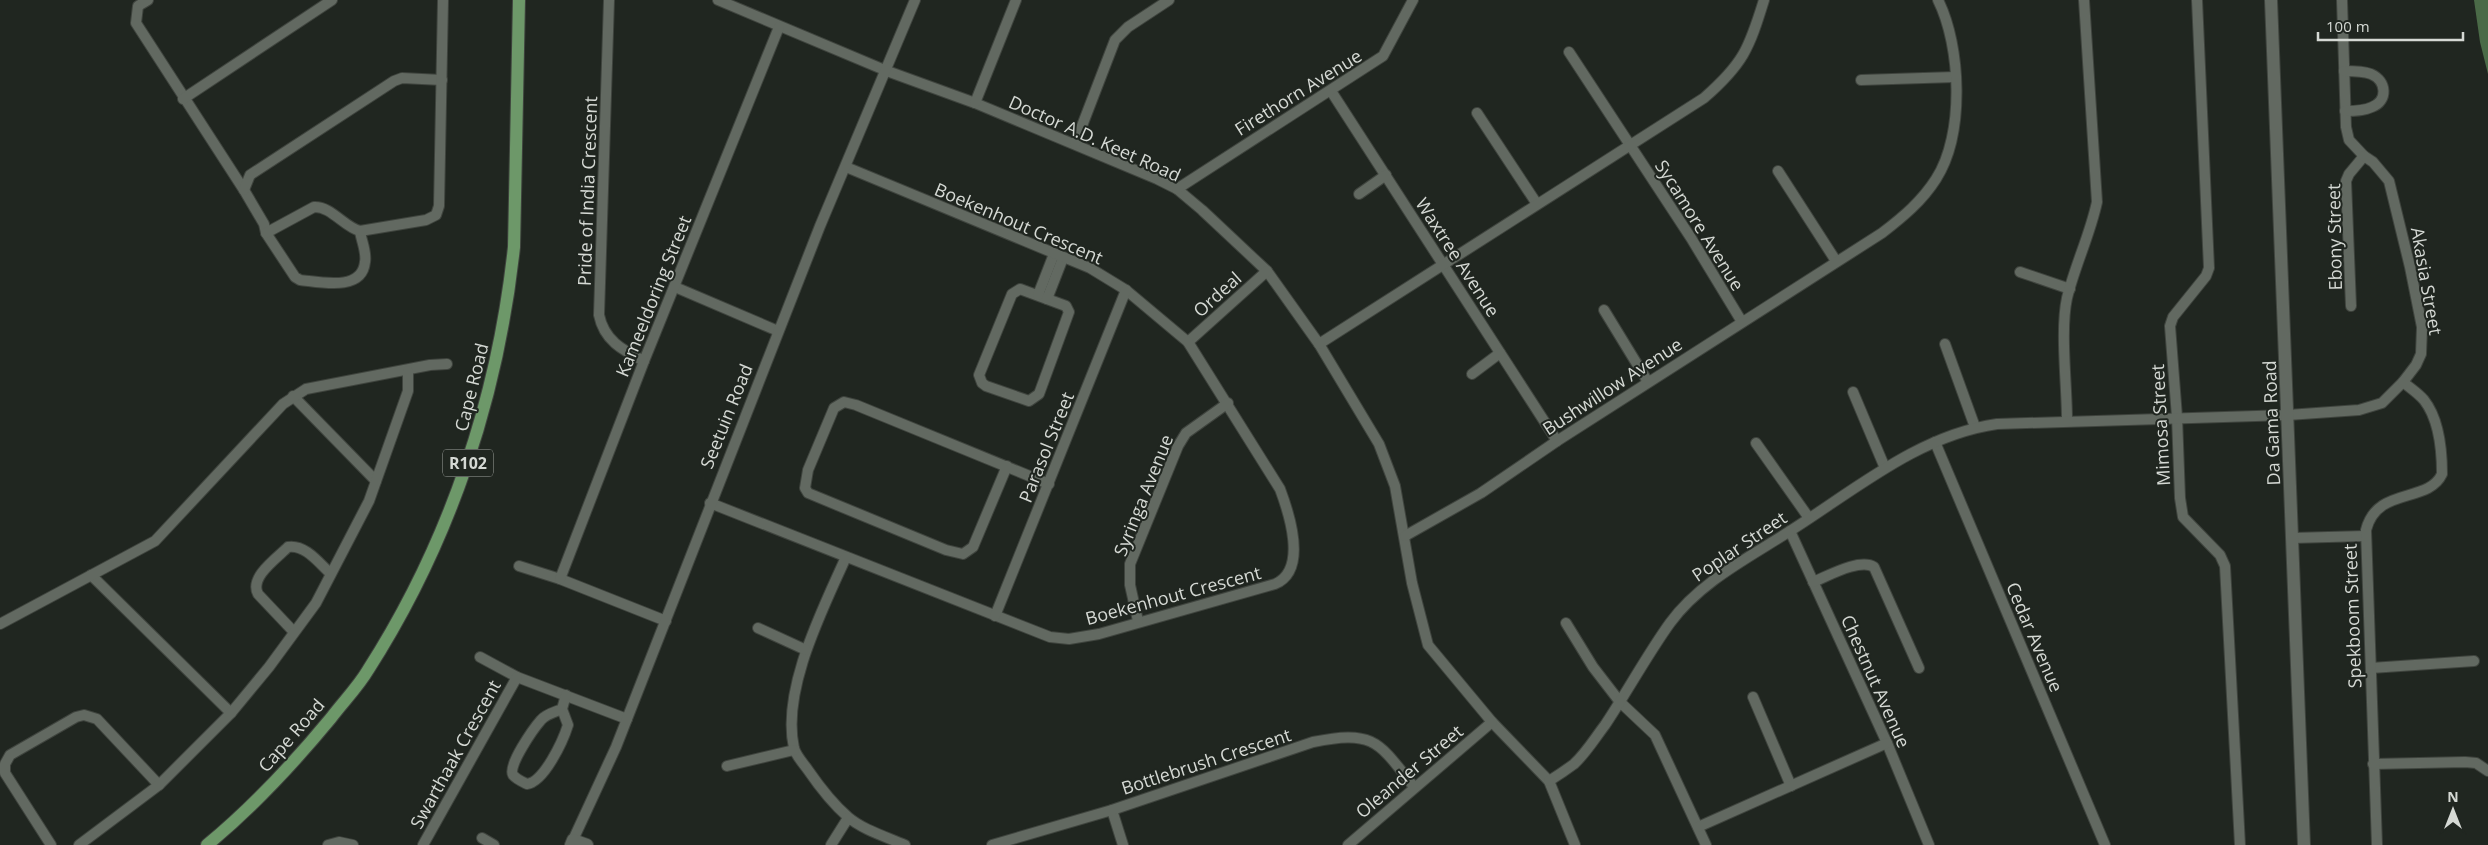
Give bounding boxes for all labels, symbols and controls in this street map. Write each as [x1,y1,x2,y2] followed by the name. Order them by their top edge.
[2318,10,2463,42] scale bar
[2326,16,2370,36] text: 100 m
[1230,43,1366,141] street label: Firethorn Avenue
[1005,89,1185,187] street label: Doctor A.D. Keet Road
[572,96,602,286] street label: Pride of India Crescent
[1650,155,1750,295] street label: Sycamore Avenue
[931,177,1107,269] street label: Boekenhout Crescent
[2321,183,2347,291] street label: Ebony Street
[1411,193,1505,321] street label: Waxtree Avenue
[610,212,696,380] street label: Kameeldoring Street
[2406,225,2448,337] street label: Akasia Street
[1188,266,1246,322] street label: Ordeal
[1538,332,1686,440] street label: Bushwillow Avenue
[448,340,494,434] street label: Cape Road
[694,360,758,472] street label: Seetuin Road
[2257,360,2285,486] street label: Da Gama Road
[2145,364,2175,486] street label: Mimosa Street
[1013,388,1079,506] street label: Parasol Street
[1108,431,1178,559] street label: Syringa Avenue
[443,449,493,476] road number: R102
[1687,505,1791,587] street label: Poplar Street
[2337,543,2367,689] street label: Spekboom Street
[1083,560,1263,630] street label: Boekenhout Crescent
[2001,578,2069,696] street label: Cedar Avenue
[1836,611,1916,751] street label: Chestnut Avenue
[404,675,506,833] street label: Swarthaak Crescent
[252,693,330,777] street label: Cape Road
[1350,719,1468,823] street label: Oleander Street
[1118,722,1294,800] street label: Bottlebrush Crescent
[2428,785,2478,835] north arrow
[2447,787,2459,806] text: N

